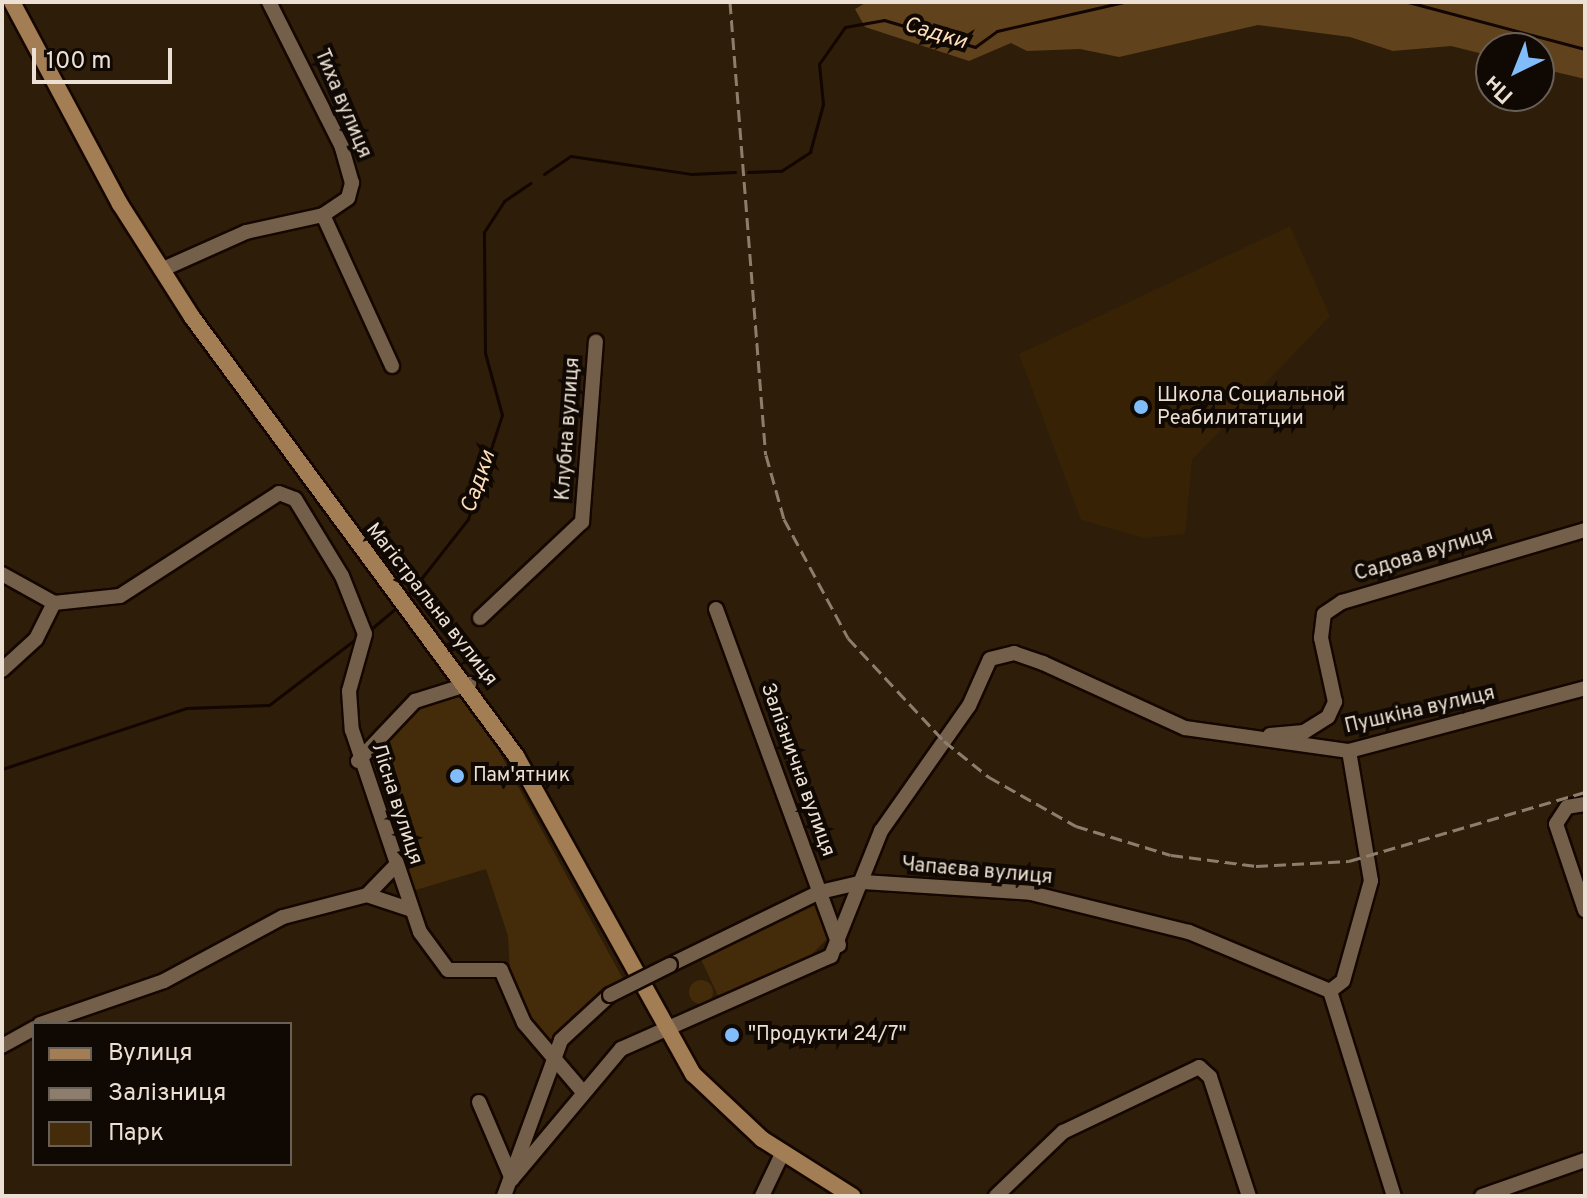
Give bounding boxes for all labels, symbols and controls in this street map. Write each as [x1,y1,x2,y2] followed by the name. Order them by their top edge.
[900,12,970,56] water label: Садки
[36,32,176,82] scale bar
[1475,32,1555,112] north arrow
[308,46,376,162] street label: Тиха вулиця
[46,47,112,77] text: 100 m
[1480,68,1520,108] text: Пн
[552,357,586,501] street label: Клубна вулиця
[1157,384,1345,431] place label: Школа Социальной Реабилитатции
[1132,398,1150,416] marker: Школа Социальной Реабилитатции
[456,447,502,517] water label: Садки
[360,519,502,691] street label: Магістральна вулиця
[1352,523,1496,587] street label: Садова вулиця
[754,680,840,860] street label: Залізнична вулиця
[1343,682,1497,740] street label: Пушкіна вулиця
[365,740,427,868] street label: Лісна вулиця
[473,764,570,788] place label: Пам'ятник
[448,767,466,785] marker: Пам'ятник
[900,853,1054,891] street label: Чапаєва вулиця
[32,1022,292,1166] legend
[748,1023,906,1047] place label: "Продукти 24/7"
[723,1026,741,1044] marker: "Продукти 24/7"
[108,1039,192,1069] text: Вулиця
[108,1079,226,1109] text: Залізниця
[108,1119,164,1149] text: Парк

